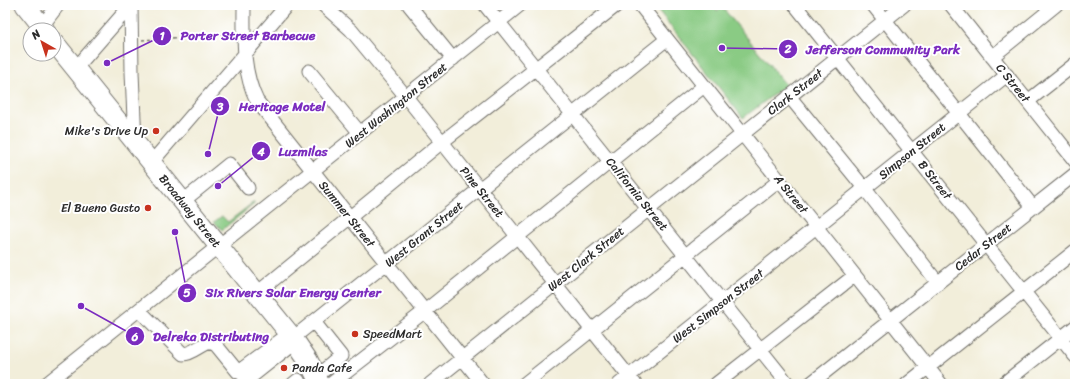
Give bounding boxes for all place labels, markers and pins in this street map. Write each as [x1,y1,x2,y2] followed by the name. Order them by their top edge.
[152,23,324,48] callout: Porter Street Barbecue
[778,37,968,62] callout: Jefferson Community Park
[210,94,333,119] callout: Heritage Motel
[65,120,149,142] place label: Mike's Drive Up
[151,126,161,136] marker: Mike's Drive Up
[251,139,336,164] callout: Luzmilas
[61,197,140,219] place label: El Bueno Gusto
[143,203,153,213] marker: El Bueno Gusto
[177,280,389,305] callout: Six Rivers Solar Energy Center
[363,323,422,345] place label: SpeedMart
[125,324,277,349] callout: Delreka Distributing
[350,329,360,339] marker: SpeedMart
[292,357,352,379] place label: Panda Cafe
[279,363,289,373] marker: Panda Cafe

